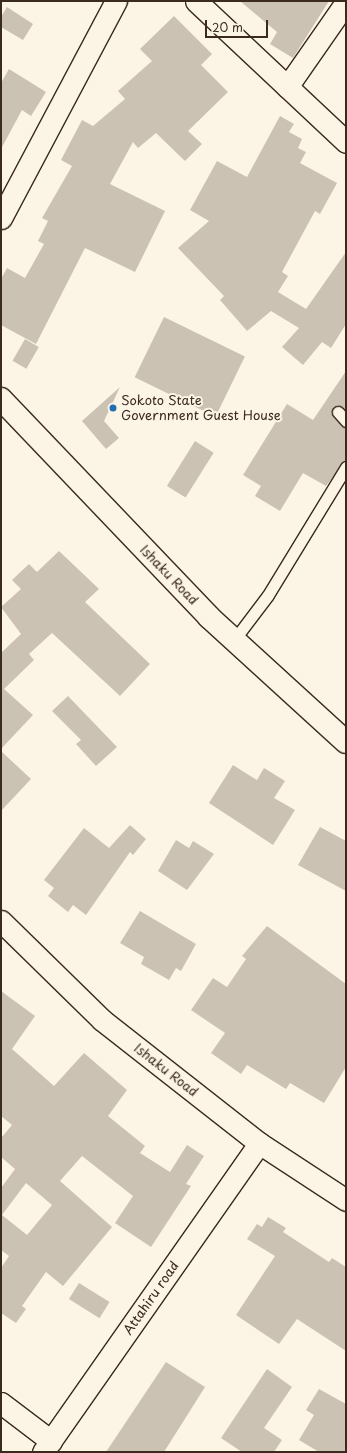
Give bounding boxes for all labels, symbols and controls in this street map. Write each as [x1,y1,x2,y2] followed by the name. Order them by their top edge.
[207,12,270,38] scale bar
[212,18,243,36] text: 20 m
[121,393,281,424] place label: Sokoto State Government Guest House
[108,403,118,413] marker: Sokoto State Government Guest House
[137,542,201,608] street label: Ishaku Road
[131,1040,201,1100] street label: Ishaku Road
[120,1259,182,1337] street label: Attahiru road

